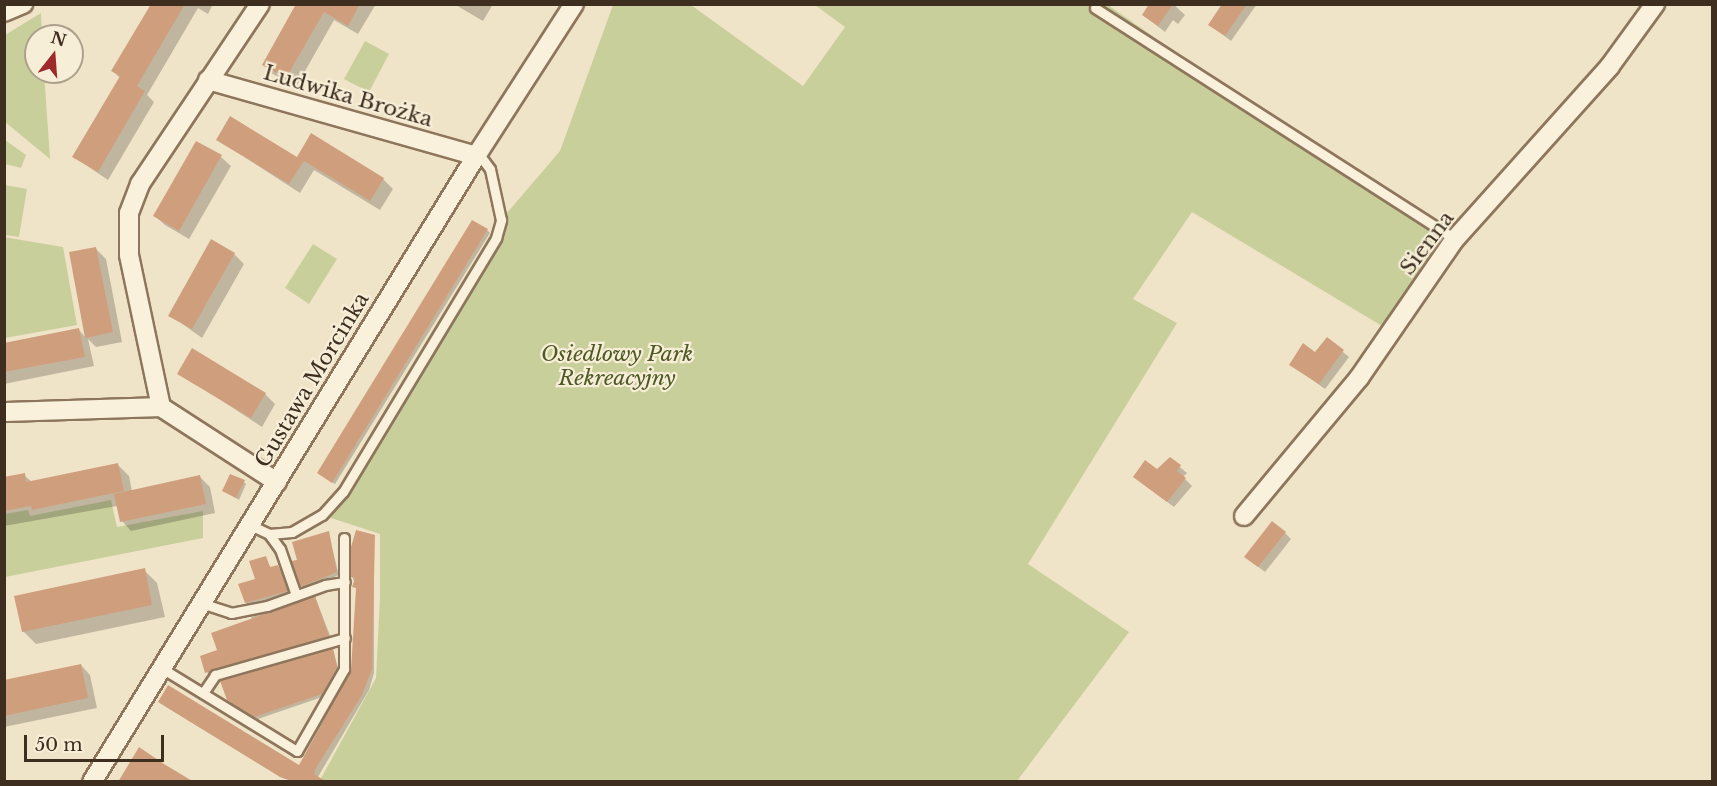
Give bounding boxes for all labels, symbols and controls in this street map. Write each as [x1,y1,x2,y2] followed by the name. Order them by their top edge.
[24,24,84,84] north arrow
[49,27,69,50] text: N
[261,60,435,132] street label: Ludwika Brożka
[1395,206,1459,280] street label: Sienna
[250,288,374,472] street label: Gustawa Morcinka
[541,341,693,391] park label: Osiedlowy Park Rekreacyjny
[27,723,166,761] scale bar
[35,734,83,756] text: 50 m

